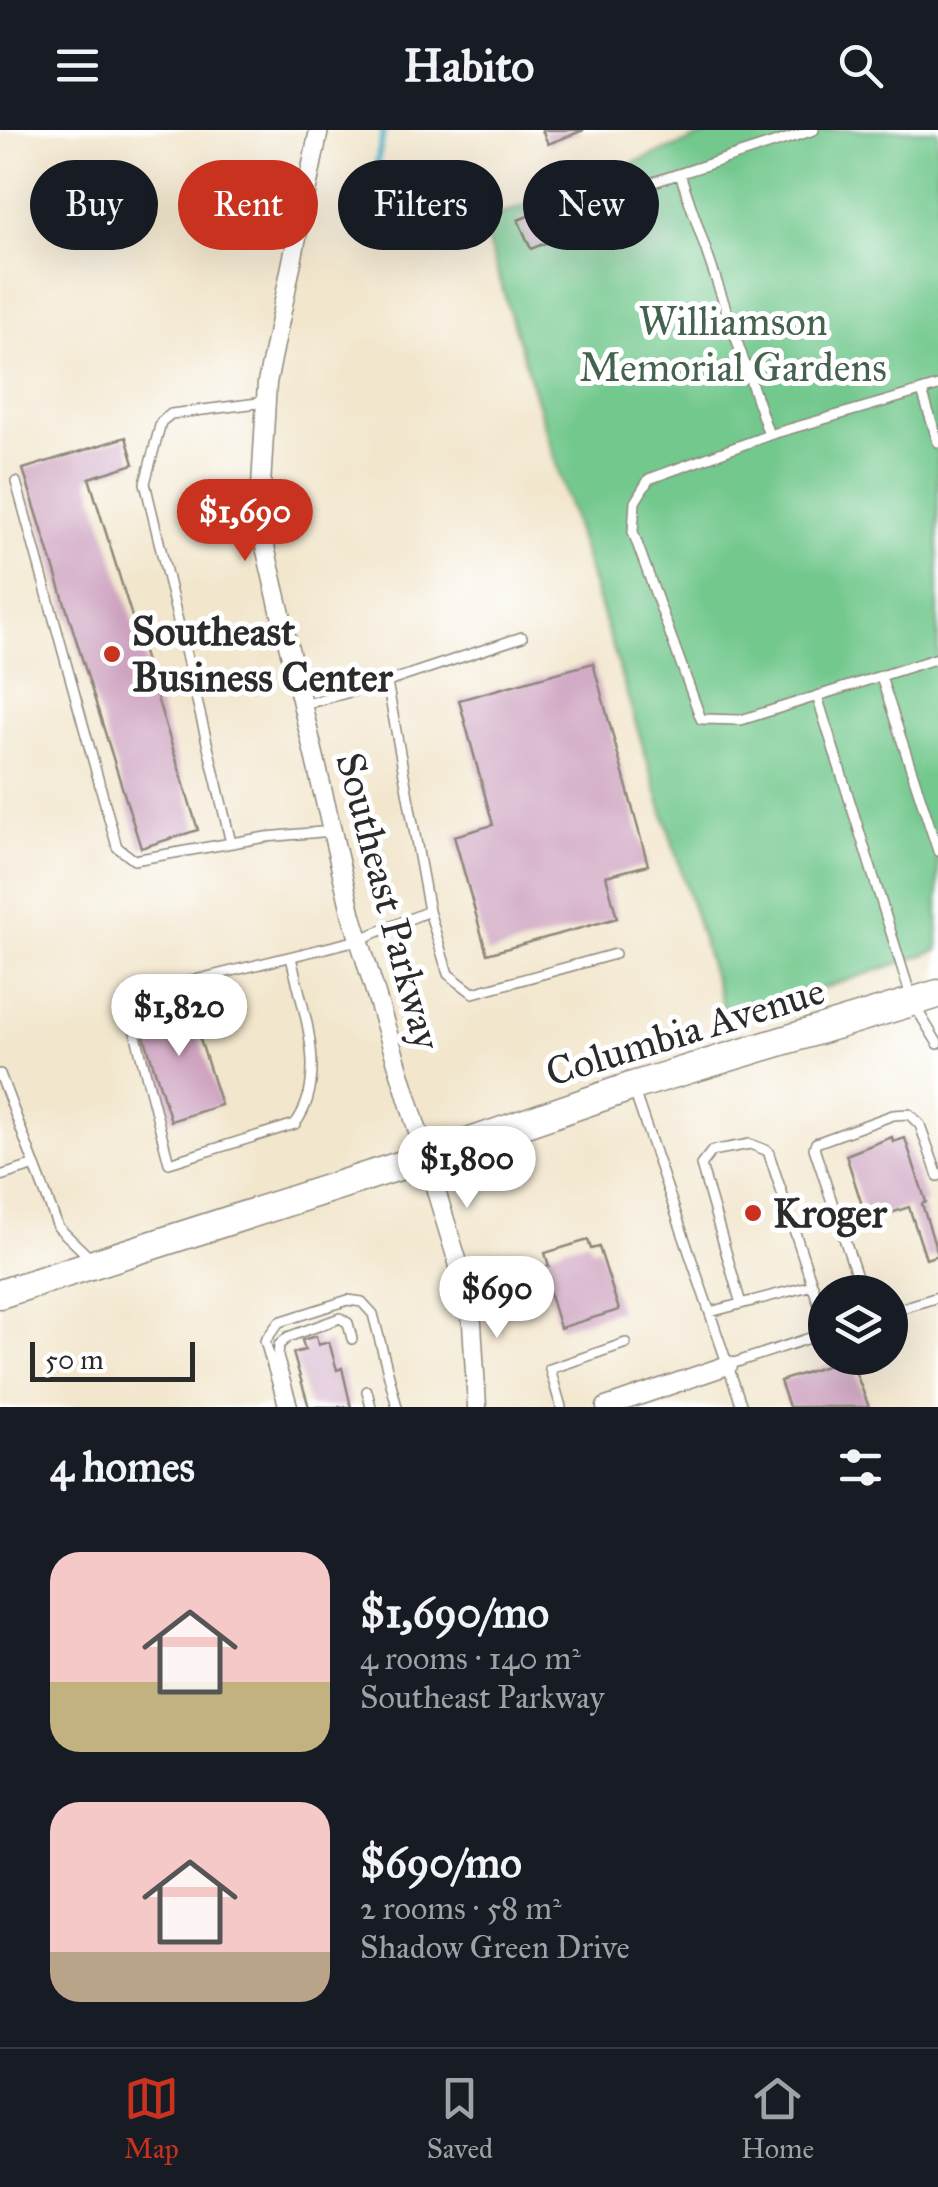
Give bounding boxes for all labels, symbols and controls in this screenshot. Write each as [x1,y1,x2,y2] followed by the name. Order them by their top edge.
[50,38,105,93] icon: menu
[404,38,534,93] text: Habito
[833,38,888,93] icon: search
[30,160,158,250] chip: Buy
[178,160,318,250] chip: Rent
[338,160,503,250] chip: Filters
[523,160,659,250] chip: New
[579,297,887,392] park label: Williamson Memorial Gardens
[164,479,326,564] pin: $1,690
[199,492,291,531] text: $1,690
[132,607,394,702] place label: Southeast Business Center
[101,643,123,665] marker: Southeast Business Center
[325,747,452,1056] street label: Southeast Parkway
[540,966,830,1097] street label: Columbia Avenue
[98,974,260,1059] pin: $1,820
[133,987,225,1026] text: $1,820
[386,1126,548,1211] pin: $1,800
[420,1139,514,1178] text: $1,800
[773,1189,888,1238] place label: Kroger
[742,1202,764,1224] marker: Kroger
[438,1256,556,1341] pin: $690
[461,1269,533,1308] text: $690
[808,1275,908,1375] map controls
[808,1275,908,1375] button: layers
[30,1337,195,1382] scale bar
[45,1342,104,1377] text: 50 m
[833,1440,888,1495] icon: filters
[50,1441,195,1493] text: 4 homes
[360,1587,549,1639] text: $1,690/mo
[130,1592,250,1712] icon: home
[360,1639,581,1678] text: 4 rooms · 140 m²
[360,1678,604,1717] text: Southeast Parkway
[360,1837,522,1889] text: $690/mo
[130,1842,250,1962] icon: home
[360,1889,561,1928] text: 2 rooms · 58 m²
[360,1928,630,1967] text: Shadow Green Drive
[124,2071,179,2166] tab: Map
[427,2071,493,2166] tab: Saved
[741,2071,814,2166] tab: Home

